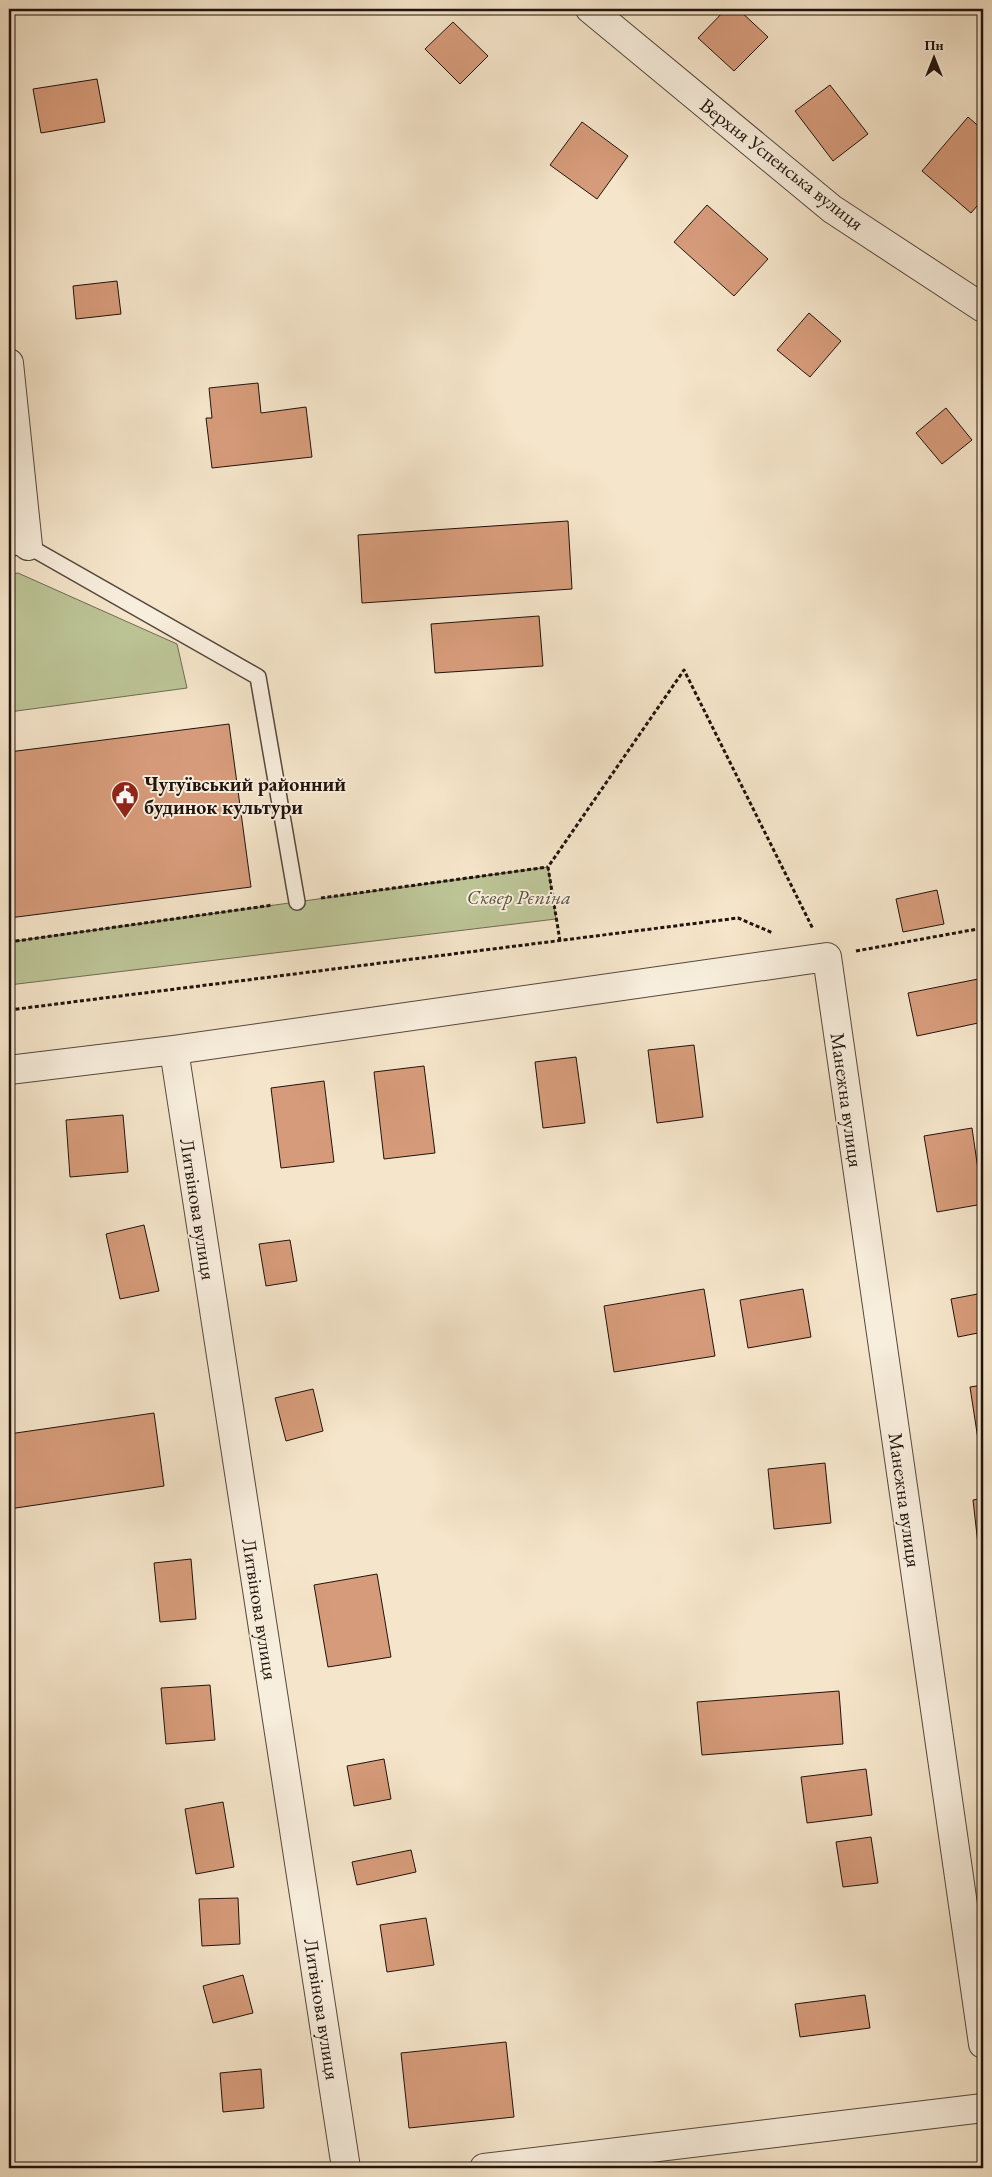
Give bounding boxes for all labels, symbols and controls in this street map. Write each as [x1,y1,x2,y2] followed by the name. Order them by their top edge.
[910,32,960,82] north arrow
[924,36,944,54] text: Пн
[695,92,869,236] street label: Верхня Успенська вулиця
[144,771,346,820] place label: Чугуївський районний будинок культури
[110,780,140,819] public building icon: Чугуївський районний будинок культури
[467,884,571,910] park label: Сквер Рєпіна
[825,1031,869,1169] street label: Манежна вулиця
[174,1136,222,1282] street label: Литвінова вулиця
[883,1431,927,1569] street label: Манежна вулиця
[236,1536,284,1682] street label: Литвінова вулиця
[298,1936,346,2082] street label: Литвінова вулиця

